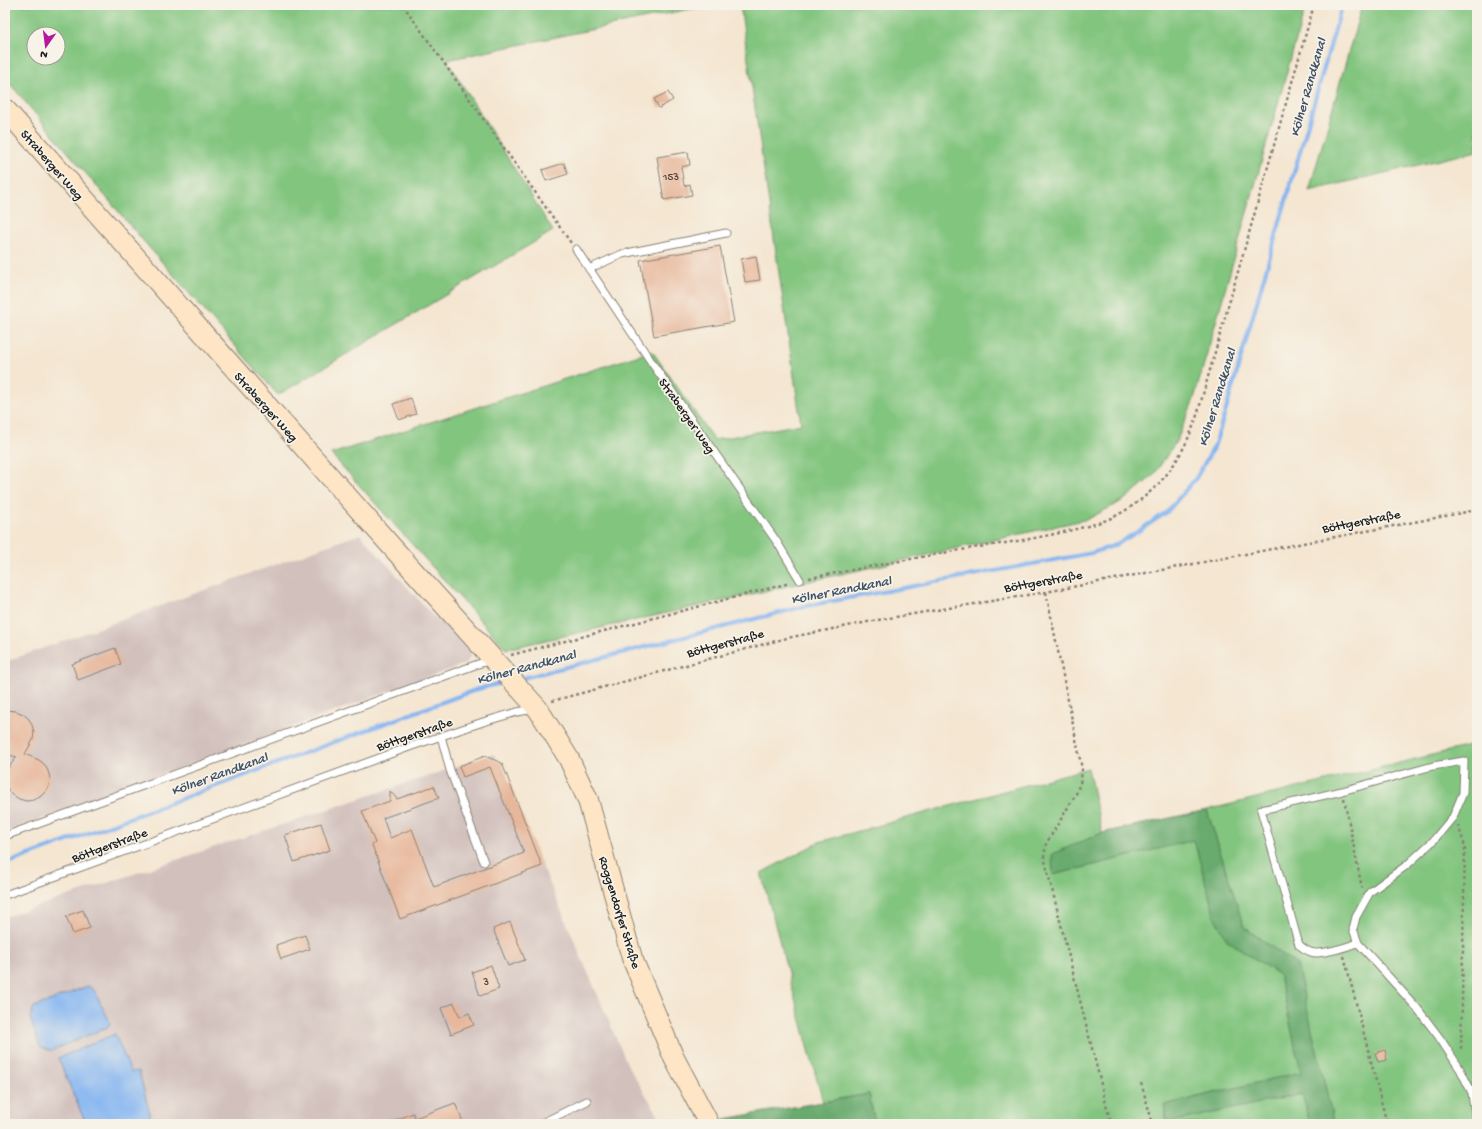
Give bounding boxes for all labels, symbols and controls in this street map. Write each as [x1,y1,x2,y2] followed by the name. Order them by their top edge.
[26,26,66,66] north arrow
[1287,36,1332,139] water label: Kölner Randkanal
[39,47,49,60] text: N
[16,127,86,204] street label: Straberger Weg
[662,172,679,184] house number: 153
[1195,346,1242,449] water label: Kölner Randkanal
[230,370,300,445] street label: Straberger Weg
[654,376,717,457] street label: Straberger Weg
[1320,507,1402,538] street label: Böttgerstraße
[1002,568,1084,597] street label: Böttgerstraße
[790,573,894,610] water label: Kölner Randkanal
[684,627,766,662] street label: Böttgerstraße
[475,647,579,690] water label: Kölner Randkanal
[374,715,455,756] street label: Böttgerstraße
[169,750,271,801] water label: Kölner Randkanal
[69,826,150,867] street label: Böttgerstraße
[594,855,643,971] street label: Roggendorfer Straße
[482,977,489,989] house number: 3

